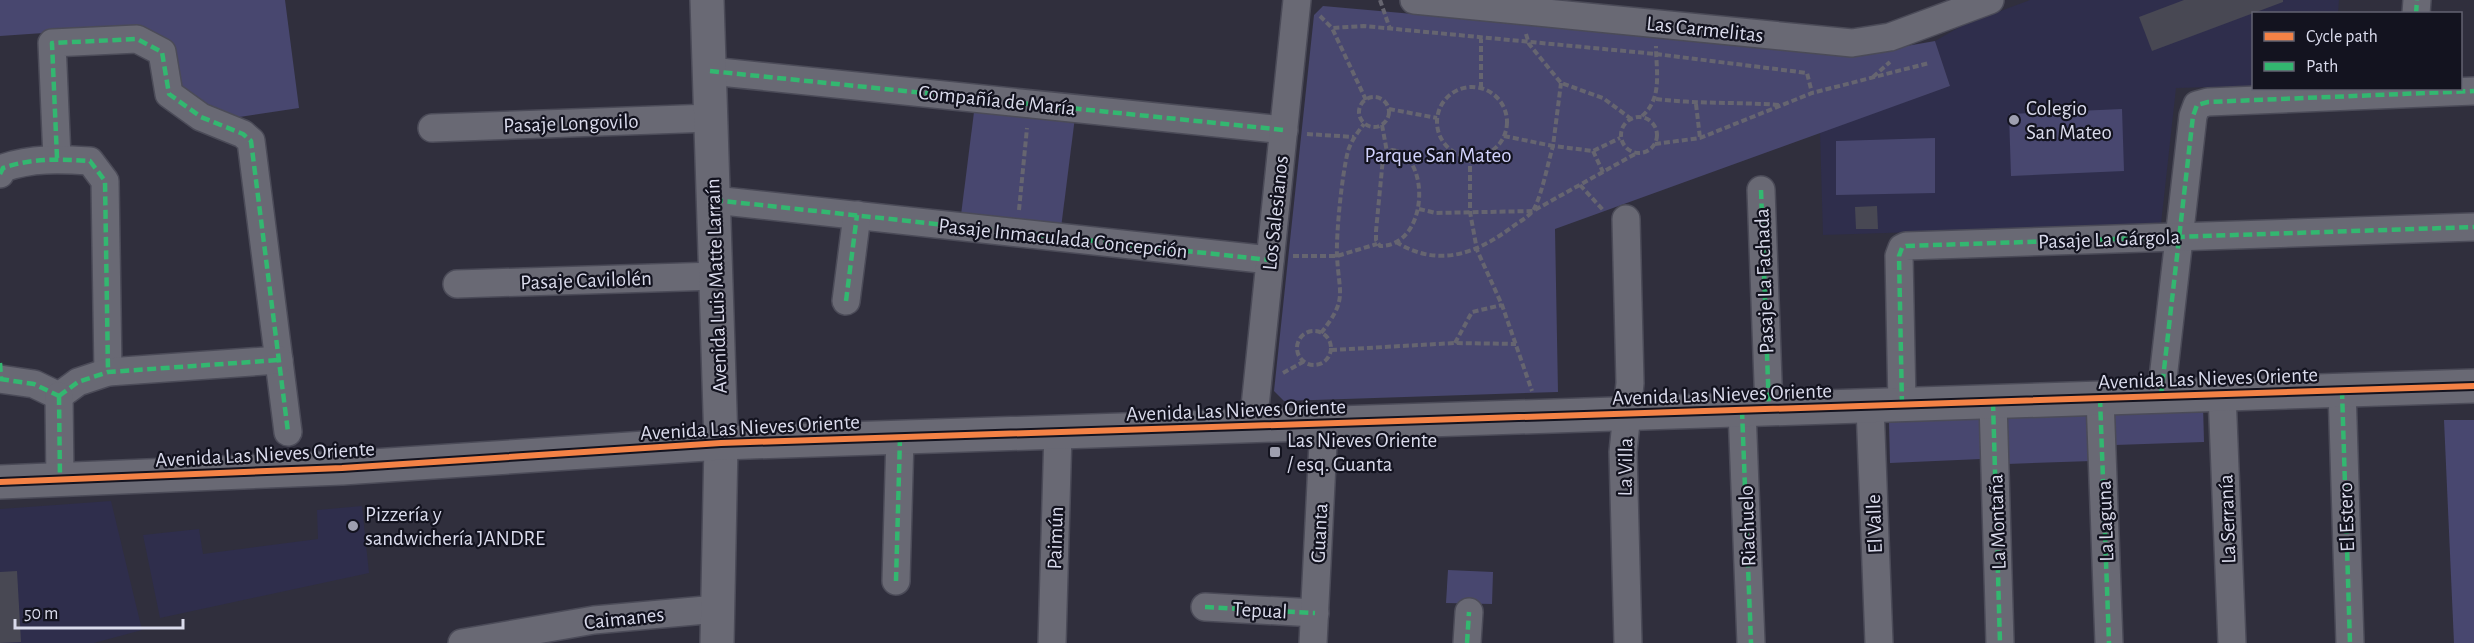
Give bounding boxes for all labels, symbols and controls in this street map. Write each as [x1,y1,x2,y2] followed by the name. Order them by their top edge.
[2252,12,2462,90] legend
[1645,13,1765,46] street label: Las Carmelitas
[2306,28,2378,46] text: Cycle path
[2306,58,2338,76] text: Path
[917,82,1077,119] street label: Compañía de María
[2026,98,2112,143] place label: Colegio San Mateo
[503,111,639,136] street label: Pasaje Longovilo
[2007,113,2021,127] marker: Colegio San Mateo
[1365,145,1511,166] park label: Parque San Mateo
[1259,155,1292,271] street label: Los Salesianos
[702,178,731,394] street label: Avenida Luis Matte Larraín
[1751,208,1778,354] street label: Pasaje La Fachada
[937,215,1189,262] street label: Pasaje Inmaculada Concepción
[2038,227,2181,252] street label: Pasaje La Gárgola
[520,268,652,293] street label: Pasaje Cavilolén
[2098,364,2318,393] street label: Avenida Las Nieves Oriente
[1612,380,1832,409] street label: Avenida Las Nieves Oriente
[1126,396,1346,425] street label: Avenida Las Nieves Oriente
[640,411,860,444] street label: Avenida Las Nieves Oriente
[1287,430,1437,475] place label: Las Nieves Oriente / esq. Guanta
[1614,437,1637,497] street label: La Villa
[155,438,375,471] street label: Avenida Las Nieves Oriente
[1268,445,1282,459] marker: Las Nieves Oriente / esq. Guanta
[1985,473,2010,570] street label: La Montaña
[2215,474,2240,564] street label: La Serranía
[2094,480,2117,562] street label: La Laguna
[2335,482,2358,552] street label: El Estero
[1736,485,1759,567] street label: Riachuelo
[1863,494,1886,554] street label: El Valle
[1307,502,1332,563] street label: Guanta
[365,504,545,549] place label: Pizzería y sandwichería JANDRE
[1044,506,1067,570] street label: Paimún
[346,519,360,533] marker: Pizzería y sandwichería JANDRE
[15,592,183,630] scale bar
[1232,599,1288,622] street label: Tepual
[583,604,665,633] street label: Caimanes
[24,605,58,623] text: 50 m

